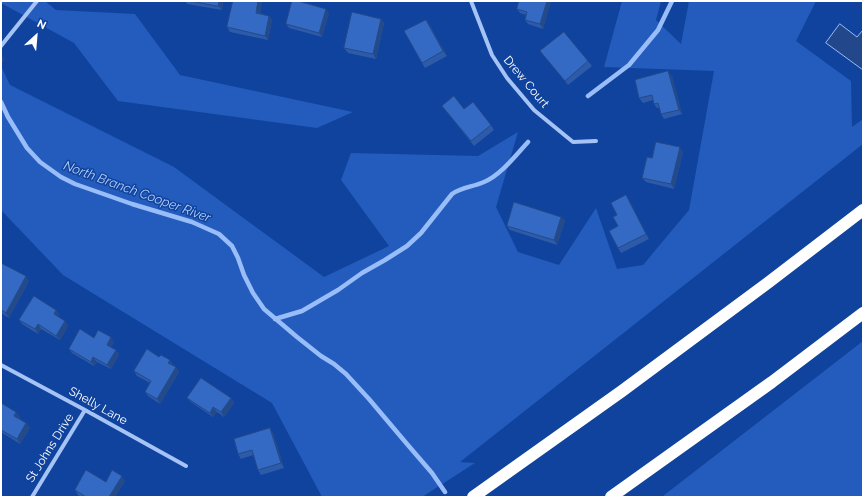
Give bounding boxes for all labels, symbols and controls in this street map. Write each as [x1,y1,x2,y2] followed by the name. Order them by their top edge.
[16,16,56,56] north arrow
[35,17,48,32] text: N
[500,53,552,111] street label: Drew Court
[61,158,213,226] water label: North Branch Cooper River
[66,384,130,428] street label: Shelly Lane
[23,411,77,485] street label: St Johns Drive

